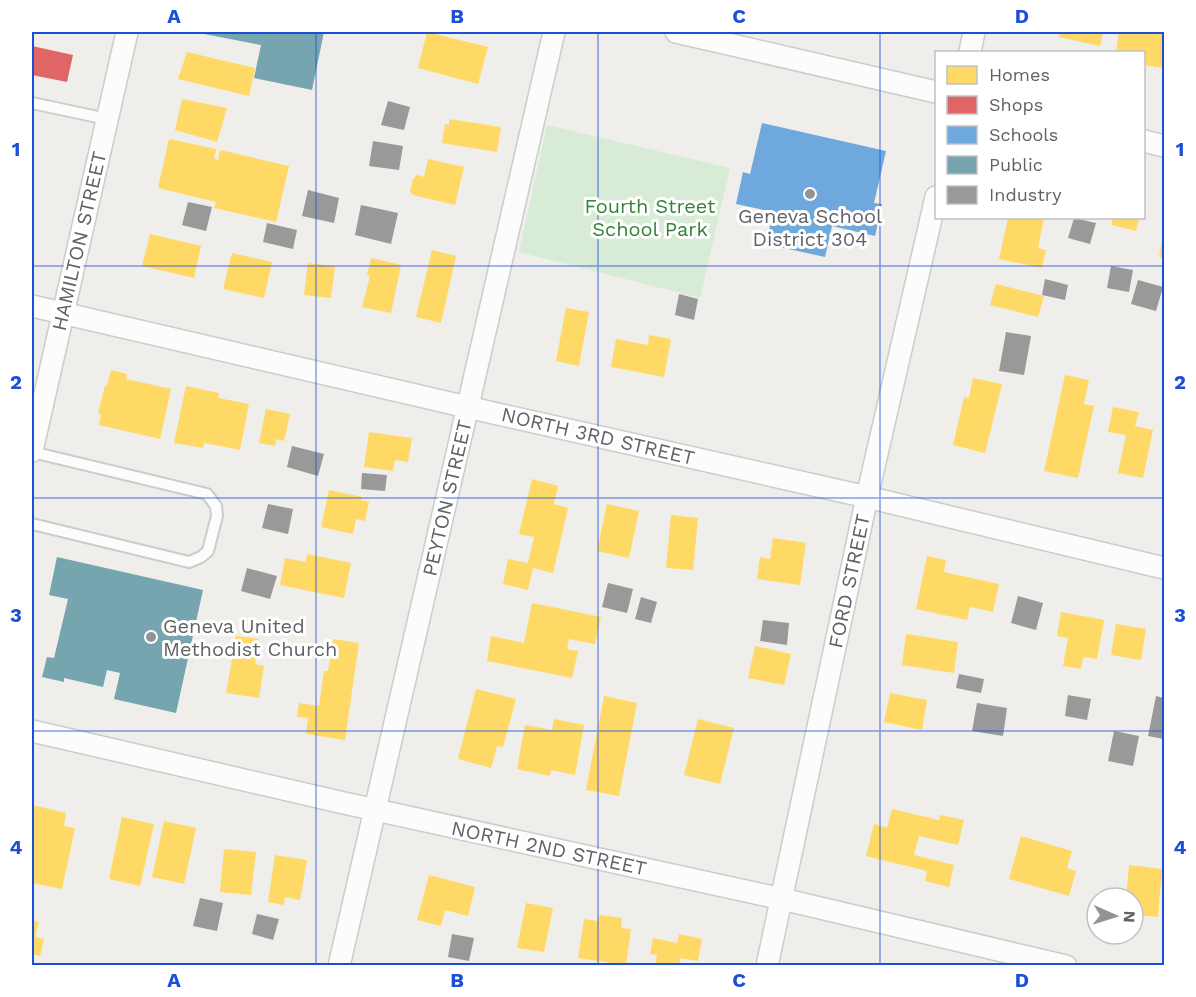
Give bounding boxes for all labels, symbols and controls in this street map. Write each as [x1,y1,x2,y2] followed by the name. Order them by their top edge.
[167,4,181,28] text: A
[450,4,464,28] text: B
[732,4,746,28] text: C
[1015,4,1029,28] text: D
[935,51,1145,219] legend
[989,64,1050,85] text: Homes
[989,94,1043,115] text: Shops
[989,124,1058,145] text: Schools
[12,137,20,161] text: 1
[1176,137,1184,161] text: 1
[47,149,111,333] street label: HAMILTON STREET
[989,154,1043,175] text: Public
[989,184,1062,205] text: Industry
[803,187,817,201] marker: Geneva School District 304
[585,194,716,241] park label: Fourth Street School Park
[738,204,882,251] place label: Geneva School District 304
[10,370,22,394] text: 2
[1174,370,1186,394] text: 2
[499,402,697,470] street label: NORTH 3RD STREET
[417,417,477,579] street label: PEYTON STREET
[823,512,875,650] street label: FORD STREET
[10,603,22,627] text: 3
[1174,603,1186,627] text: 3
[163,614,337,661] place label: Geneva United Methodist Church
[144,630,158,644] marker: Geneva United Methodist Church
[449,816,649,880] street label: NORTH 2ND STREET
[10,835,23,859] text: 4
[1174,835,1187,859] text: 4
[1085,886,1145,946] north arrow
[1120,910,1139,923] text: N
[167,968,181,992] text: A
[450,968,464,992] text: B
[732,968,746,992] text: C
[1015,968,1029,992] text: D

